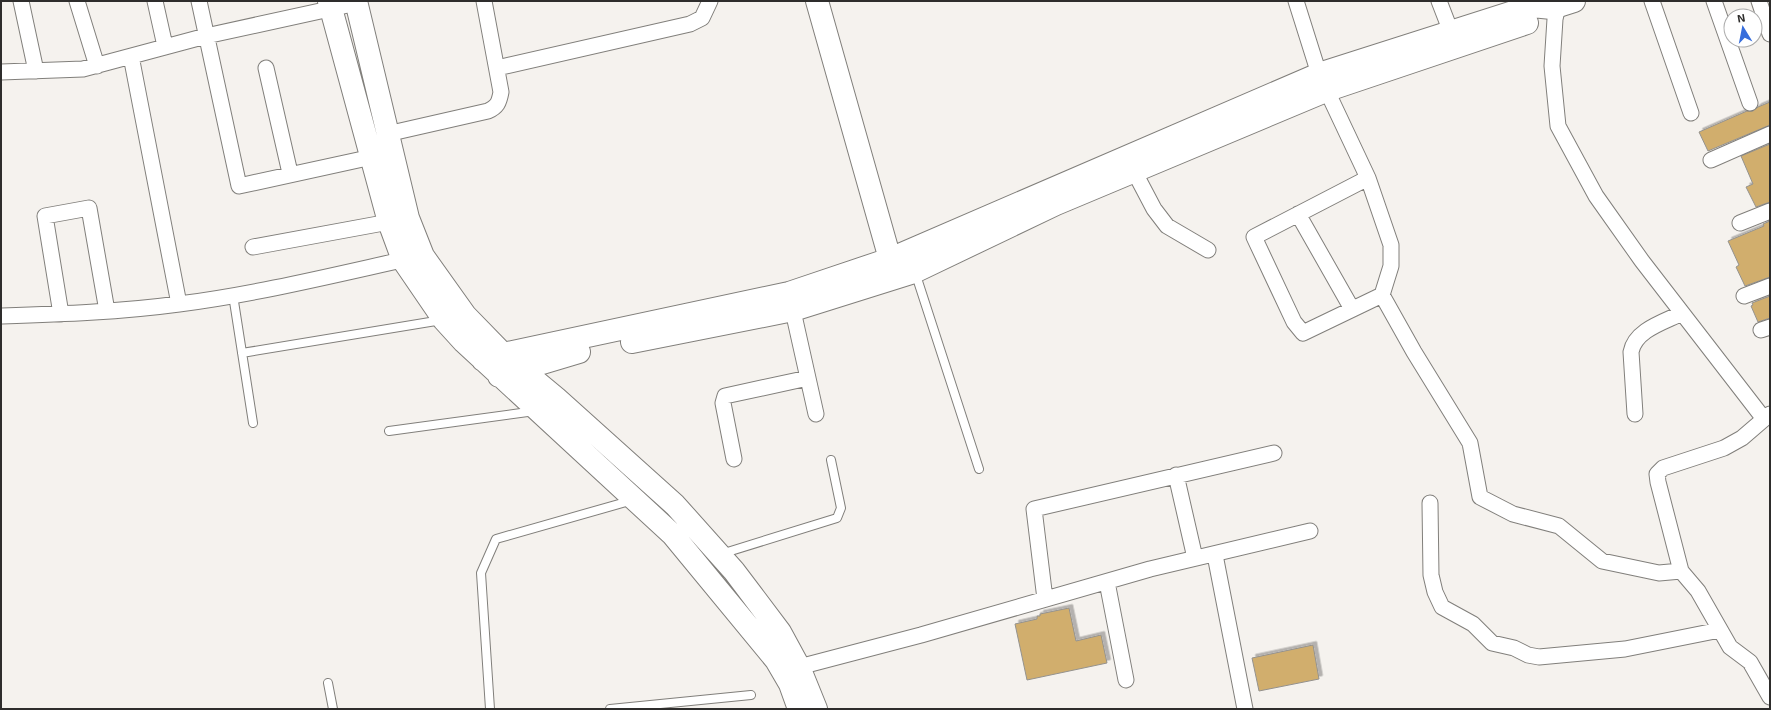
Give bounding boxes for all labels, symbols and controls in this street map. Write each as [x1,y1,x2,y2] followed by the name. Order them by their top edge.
[1723,8,1763,48] north arrow
[1736,11,1746,25] text: N

